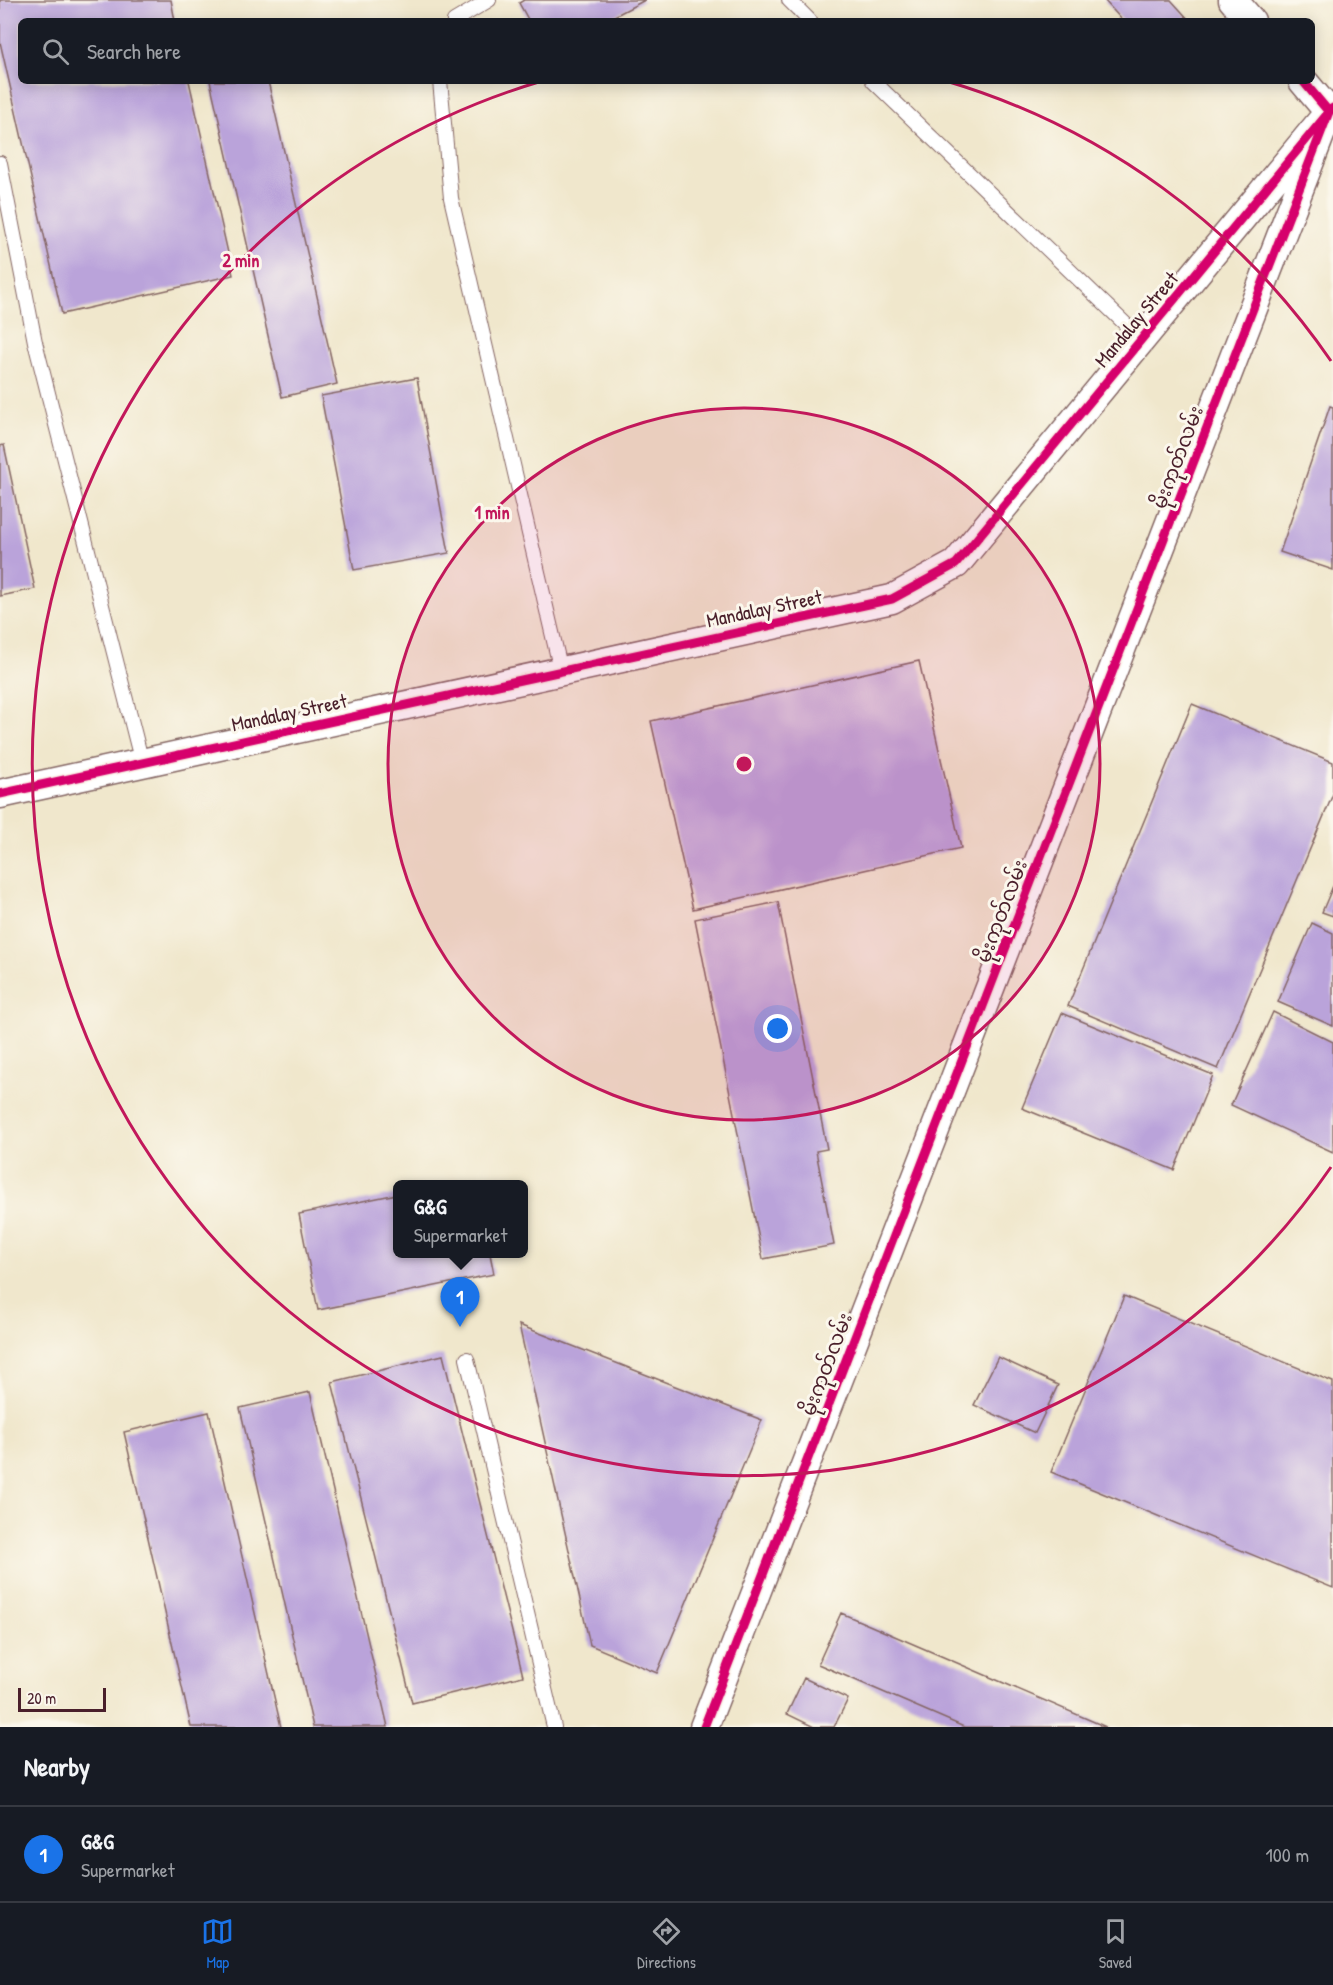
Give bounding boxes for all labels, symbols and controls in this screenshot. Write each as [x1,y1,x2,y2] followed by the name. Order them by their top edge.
[18,18,1315,84] search box
[39,35,72,68] icon: search
[87,36,181,66] text: Search here
[223,248,259,273] text: 2 min
[1088,265,1185,373] street label: Mandalay Street
[1145,402,1213,514] street label: မိုးကုတ်လမ်း
[474,500,510,525] text: 1 min
[704,582,825,633] street label: Mandalay Street
[229,686,350,737] street label: Mandalay Street
[734,754,754,774] centre of rings
[969,856,1037,968] street label: မိုးကုတ်လမ်း
[763,1014,792,1043] your location
[393,1180,528,1258] popup
[414,1191,446,1221] text: G&G
[414,1221,507,1248] text: Supermarket
[440,1278,480,1327] pin: 1
[794,1309,862,1421] street label: မိုးကုတ်လမ်း
[18,1685,106,1712] scale bar
[27,1687,56,1709] text: 20 m
[24,1749,90,1784] text: Nearby
[81,1826,114,1856] text: G&G
[40,1841,47,1868] text: 1
[1266,1841,1309,1868] text: 100 m
[81,1856,175,1883] text: Supermarket
[201,1915,234,1973] tab: Map
[637,1915,696,1973] tab: Directions
[1099,1915,1132,1973] tab: Saved

